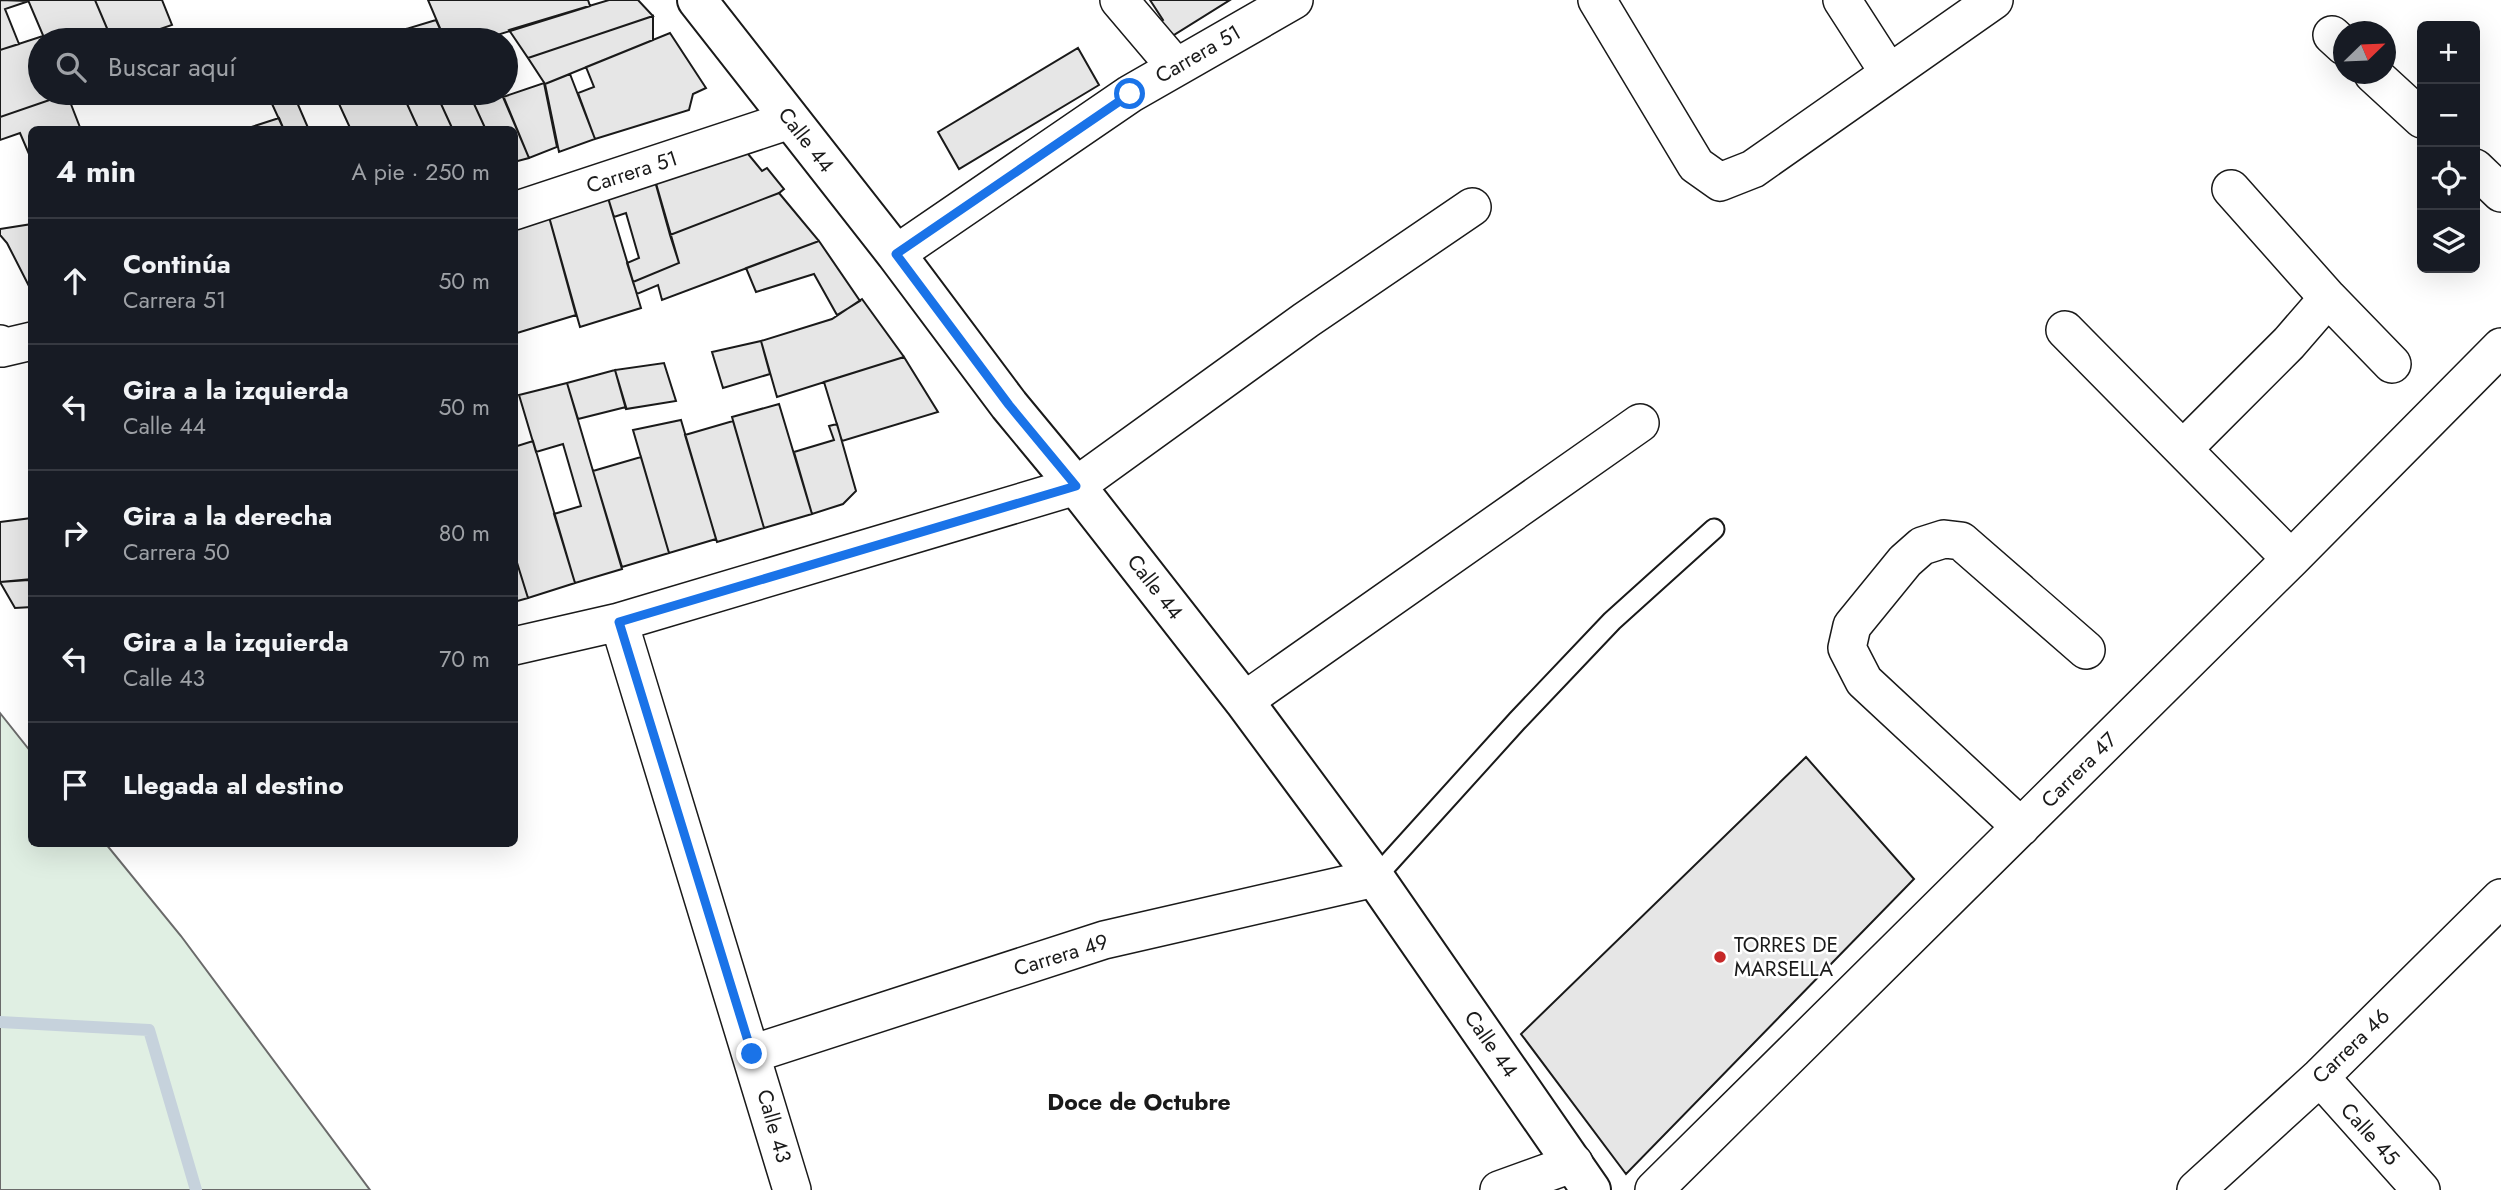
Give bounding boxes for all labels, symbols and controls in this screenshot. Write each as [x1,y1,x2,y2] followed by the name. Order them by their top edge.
[1150,17,1246,91] street label: Carrera 51
[2333,21,2396,84] north arrow
[2417,21,2480,273] map controls
[2417,21,2480,84] button: +
[28,28,518,105] search box
[52,48,90,86] icon: search
[108,48,236,86] text: Buscar aquí
[1114,78,1145,109] route start
[2417,84,2480,147] button: −
[771,101,841,179] street label: Calle 44
[583,143,681,201] street label: Carrera 51
[2417,147,2480,210] button: locate
[56,150,136,193] text: 4 min
[352,155,490,189] text: A pie · 250 m
[2417,210,2480,273] button: layers
[123,245,231,283] text: Continúa
[56,262,94,300] icon: ahead
[438,264,490,298] text: 50 m
[123,283,226,317] text: Carrera 51
[123,371,349,409] text: Gira a la izquierda
[56,388,94,426] icon: left
[438,390,490,424] text: 50 m
[123,409,206,443] text: Calle 44
[123,497,332,535] text: Gira a la derecha
[56,514,94,552] icon: right
[439,516,490,550] text: 80 m
[123,535,230,569] text: Carrera 50
[1120,548,1190,626] street label: Calle 44
[123,623,349,661] text: Gira a la izquierda
[56,640,94,678] icon: left
[439,642,490,676] text: 70 m
[123,661,205,695] text: Calle 43
[2034,725,2124,815] street label: Carrera 47
[56,766,94,804] icon: arrive
[123,766,344,804] text: Llegada al destino
[1010,926,1112,984] street label: Carrera 49
[1734,930,1838,984] place label: TORRES DE MARSELLA
[1712,949,1728,965] marker: TORRES DE MARSELLA
[2306,1001,2396,1091] street label: Carrera 46
[1457,1004,1525,1084] street label: Calle 44
[736,1038,767,1069] route end
[1047,1085,1231,1119] district label: Doce de Octubre
[749,1086,799,1166] street label: Calle 43
[2334,1096,2406,1172] street label: Calle 45

